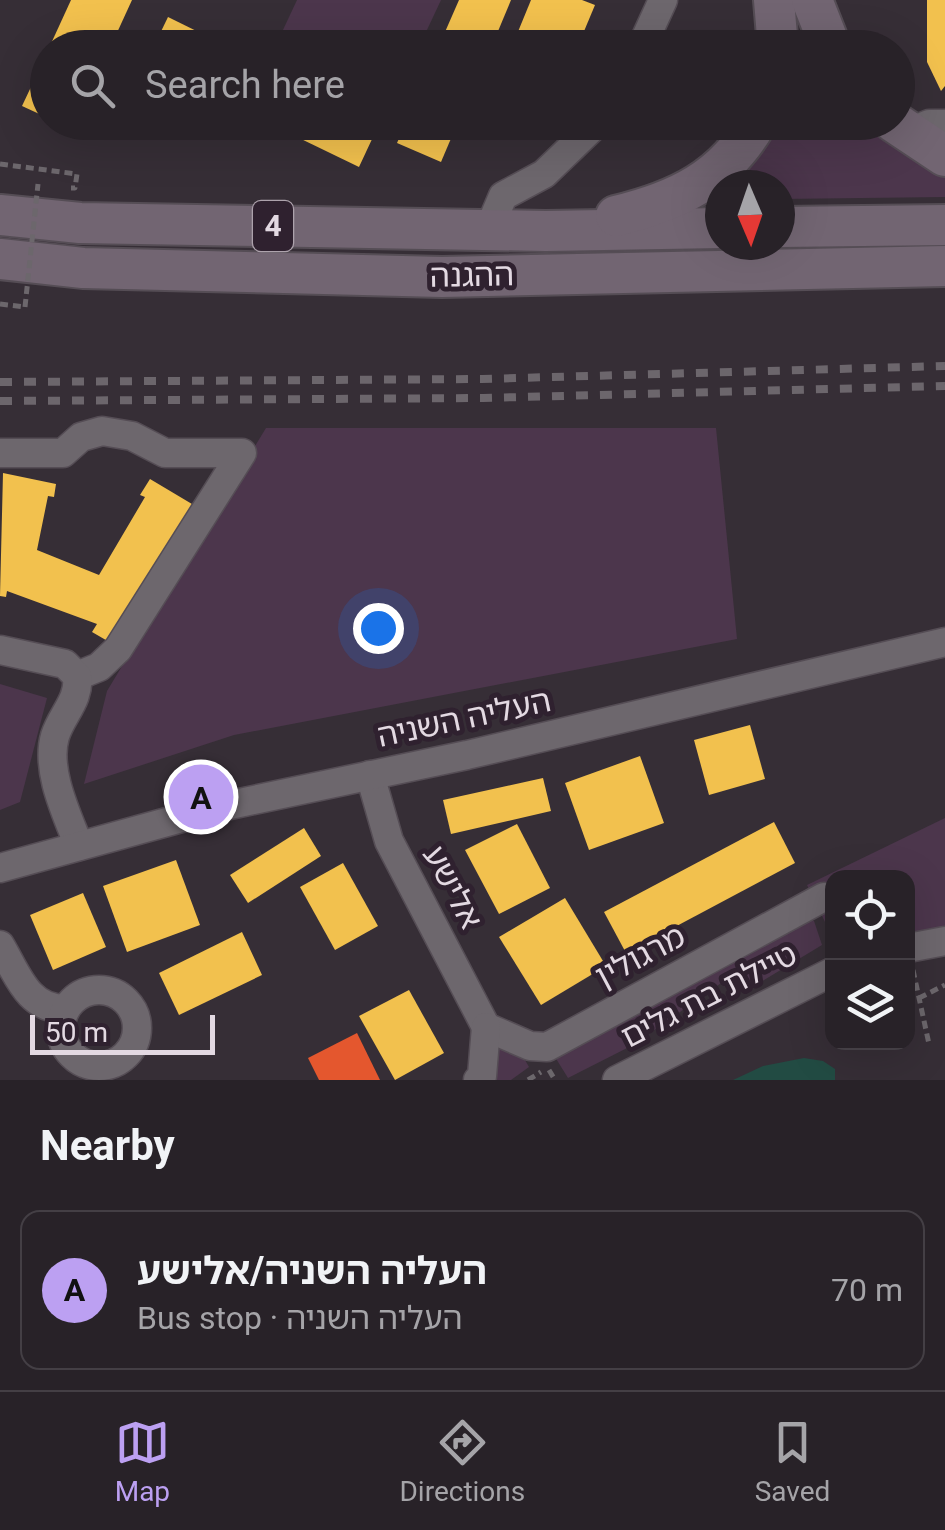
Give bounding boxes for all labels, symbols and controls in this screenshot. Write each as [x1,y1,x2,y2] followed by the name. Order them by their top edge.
[30,30,915,140] search box
[65,58,120,113] icon: search
[145,63,345,107] text: Search here
[705,170,795,260] north arrow
[253,201,293,251] road number: 4
[430,255,514,295] street label: ההגנה
[353,603,404,654] your location
[374,681,554,755] street label: העליה השניה
[168,760,234,834] pin: A
[415,839,491,935] street label: אלישע
[825,870,915,1050] map controls
[825,870,915,960] button: locate
[589,917,691,995] street label: מרגולין
[615,934,803,1056] street label: טיילת בת גלים
[825,960,915,1050] button: layers
[30,1010,215,1054] scale bar
[45,1016,108,1049] text: 50 m
[40,1121,175,1170] text: Nearby
[137,1249,487,1293] text: העליה השניה/אלישע
[64,1271,85,1309] text: A
[831,1271,903,1309] text: 70 m
[137,1299,463,1337] text: Bus stop · העליה השניה
[115,1415,170,1508] tab: Map
[399,1415,525,1508] tab: Directions
[755,1415,830,1508] tab: Saved

